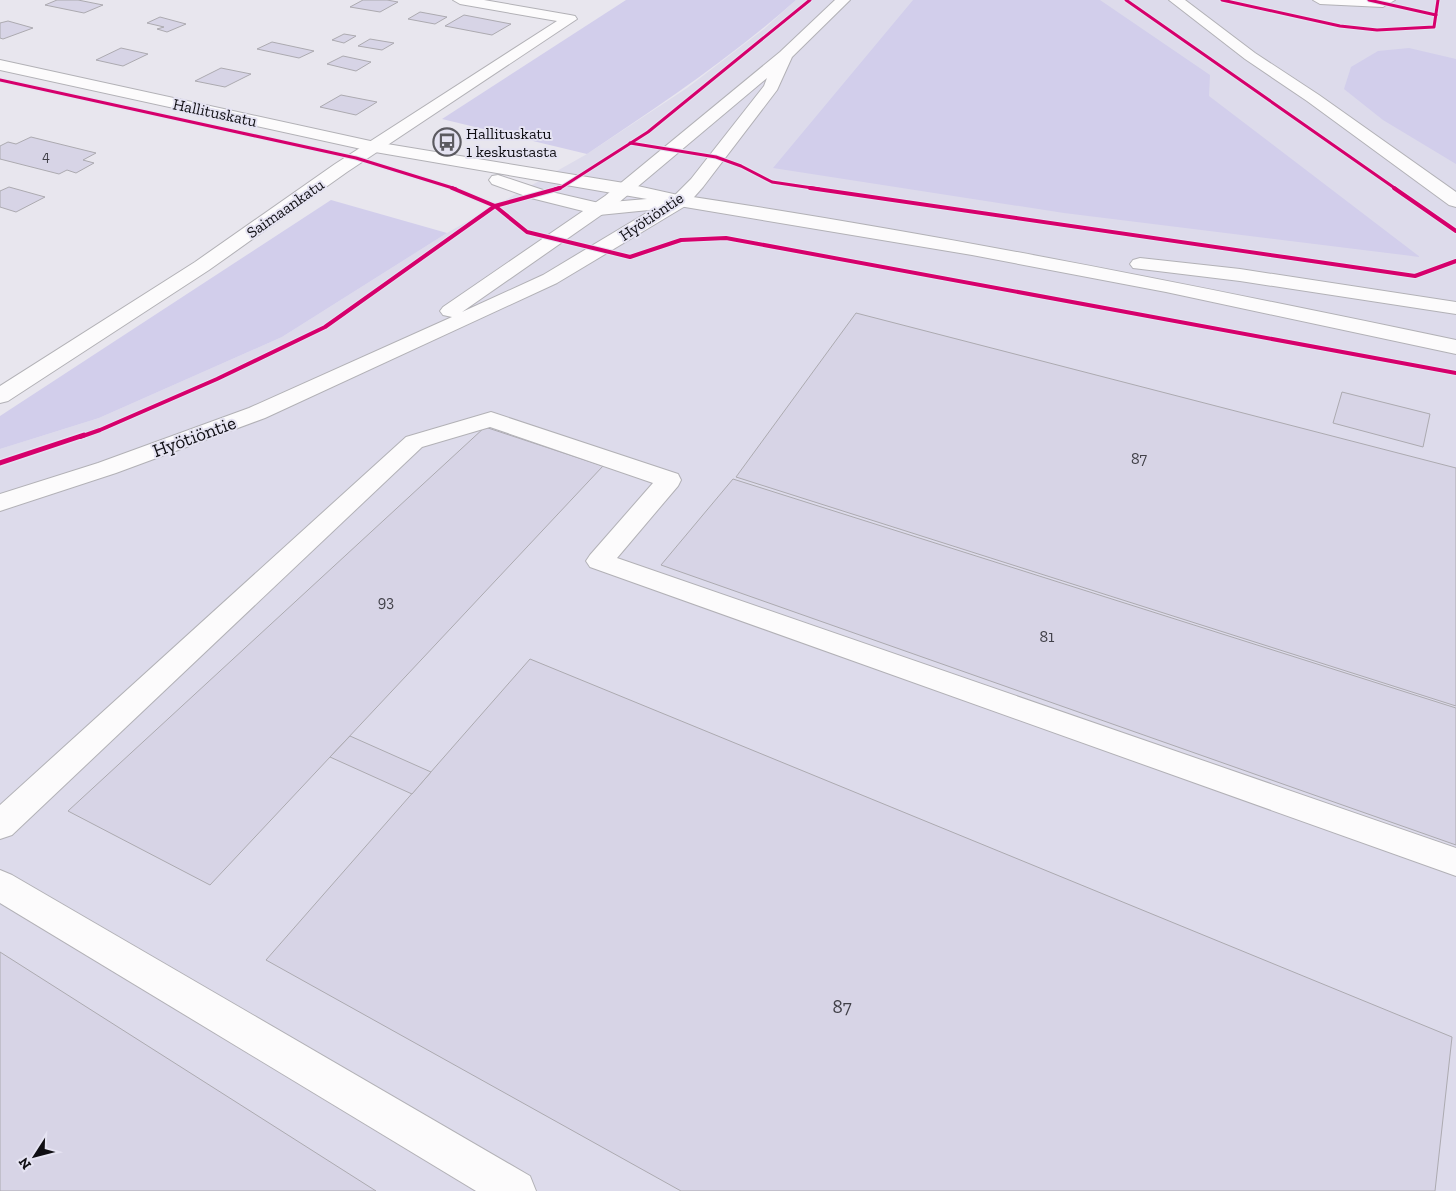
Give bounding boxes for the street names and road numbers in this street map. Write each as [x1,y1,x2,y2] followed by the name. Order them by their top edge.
[171,94,259,131] street label: Hallituskatu
[243,175,328,242] street label: Saimaankatu
[616,188,687,245] street label: Hyötiöntie
[149,411,239,462] street label: Hyötiöntie

